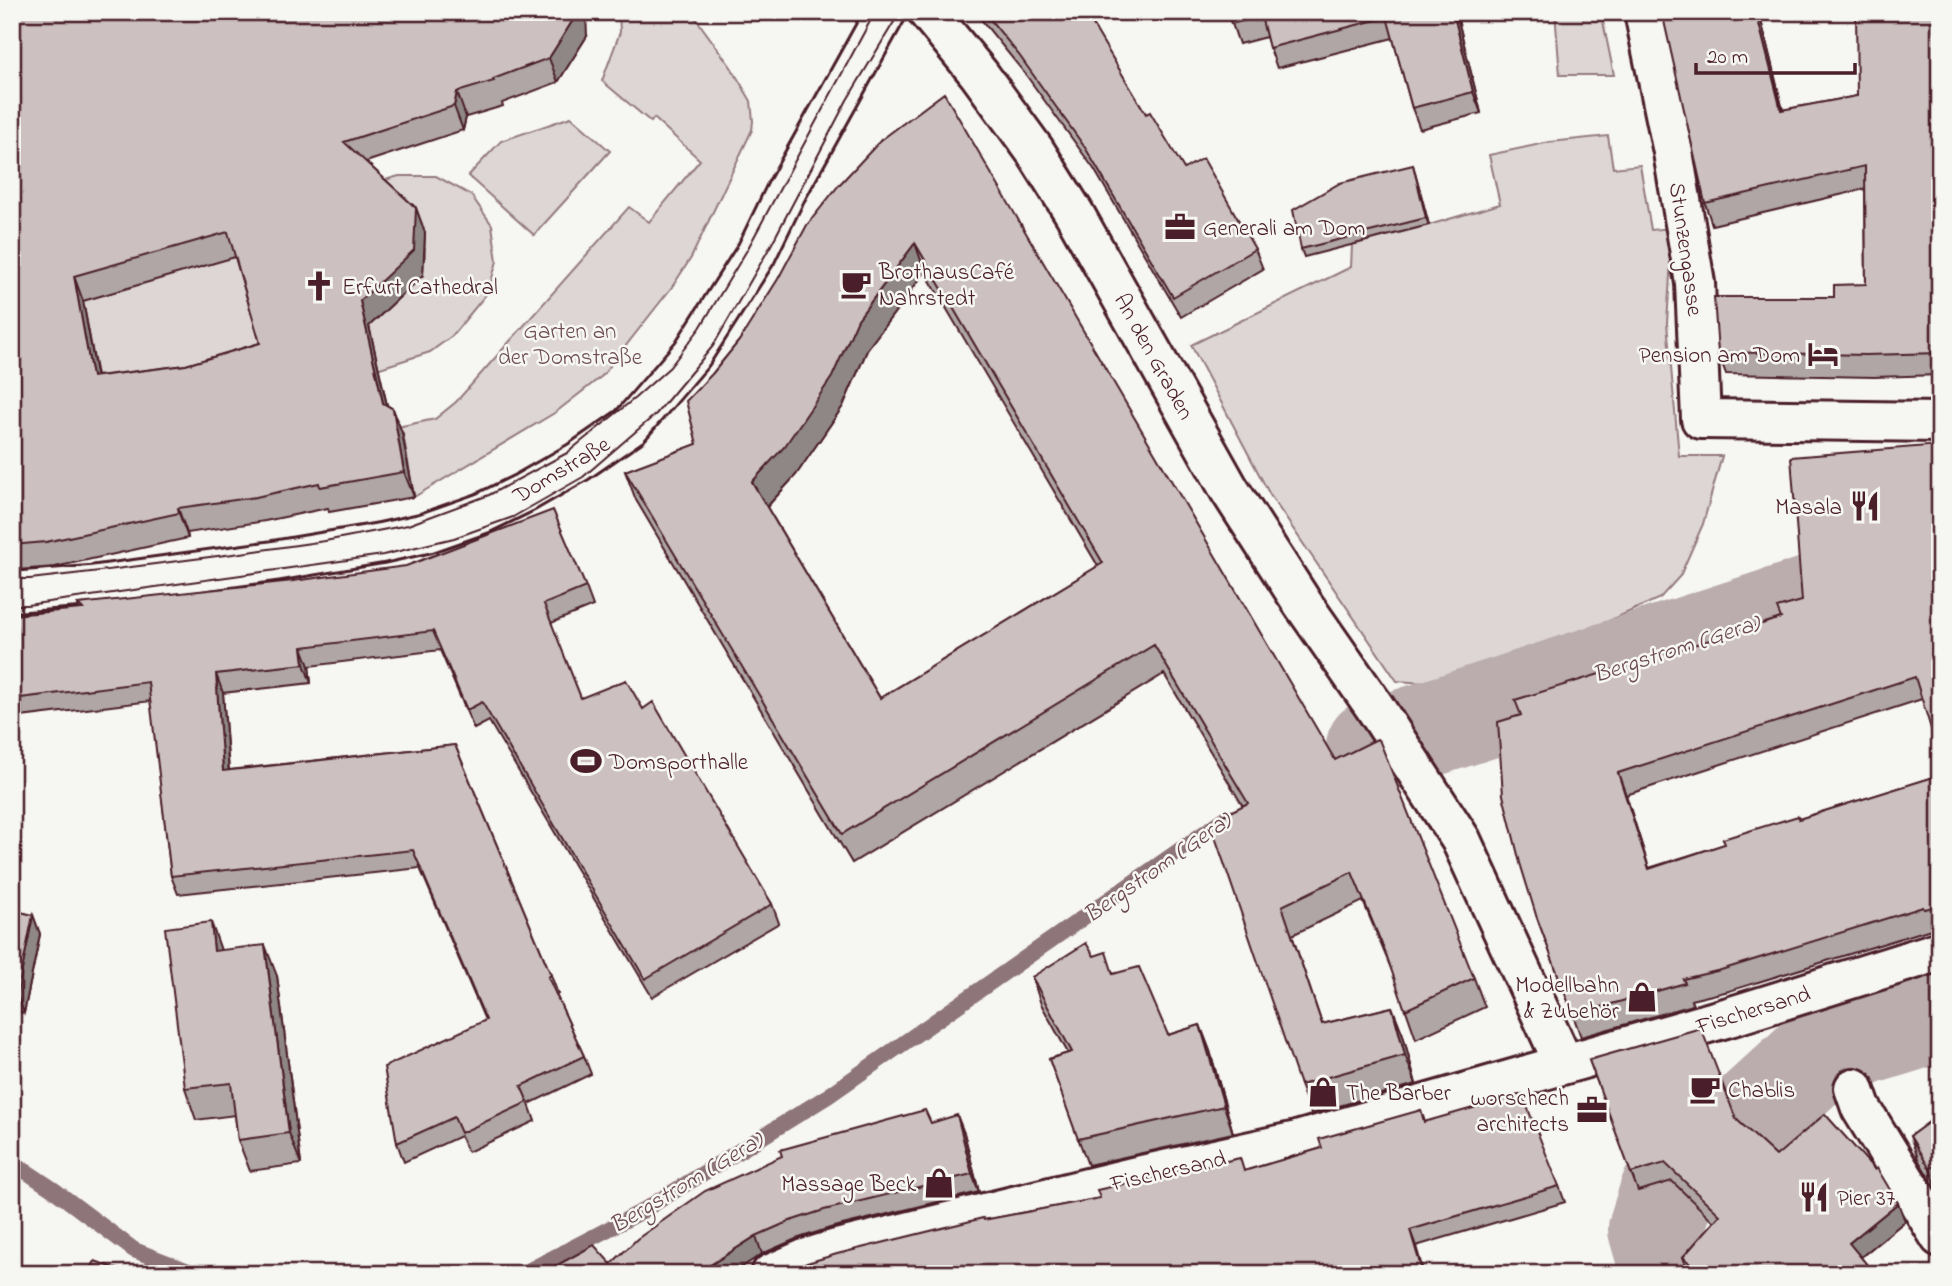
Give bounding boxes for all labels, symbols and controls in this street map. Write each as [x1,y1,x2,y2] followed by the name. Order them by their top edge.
[1696,32,1856,76] scale bar
[1707,43,1748,73] text: 20 m
[1658,180,1710,319] street label: Stunzengasse
[1163,210,1197,244] office icon: Generali am Dom
[1203,213,1365,246] place label: Generali am Dom
[878,257,1015,316] place label: BrothausCafé Nahrstedt
[839,267,873,301] cafe icon: BrothausCafé Nahrstedt
[302,269,336,303] church icon: Erfurt Cathedral
[342,272,498,305] place label: Erfurt Cathedral
[1104,288,1201,426] street label: An den Graden
[498,316,643,375] park label: Garten an der Domstraße
[1806,337,1840,371] hotel icon: Pension am Dom
[1639,340,1800,373] place label: Pension am Dom
[507,429,618,514] street label: Domstraße
[1848,489,1882,523] restaurant icon: Masala
[1775,492,1842,525] place label: Masala
[1589,606,1767,694] water label: Bergstrom (Gera)
[569,744,603,778] sports icon: Domsporthalle
[608,747,749,780] place label: Domsporthalle
[1077,804,1241,933] water label: Bergstrom (Gera)
[1515,970,1620,1029] place label: Modellbahn & Zubehör
[1692,978,1815,1045] street label: Fischersand
[1625,980,1659,1014] shop icon: Modellbahn & Zubehör
[1688,1072,1722,1106] cafe icon: Chablis
[1306,1075,1340,1109] shop icon: The Barber
[1728,1075,1795,1108] place label: Chablis
[1346,1078,1452,1111] place label: The Barber
[1471,1083,1569,1142] place label: worschech architects
[1575,1093,1609,1127] office icon: worschech architects
[604,1123,772,1244] water label: Bergstrom (Gera)
[1107,1143,1230,1202] street label: Fischersand
[922,1166,956,1200] shop icon: Massage Beck
[781,1169,917,1203] place label: Massage Beck
[1797,1180,1831,1214] restaurant icon: Pier 37
[1837,1183,1896,1216] place label: Pier 37

